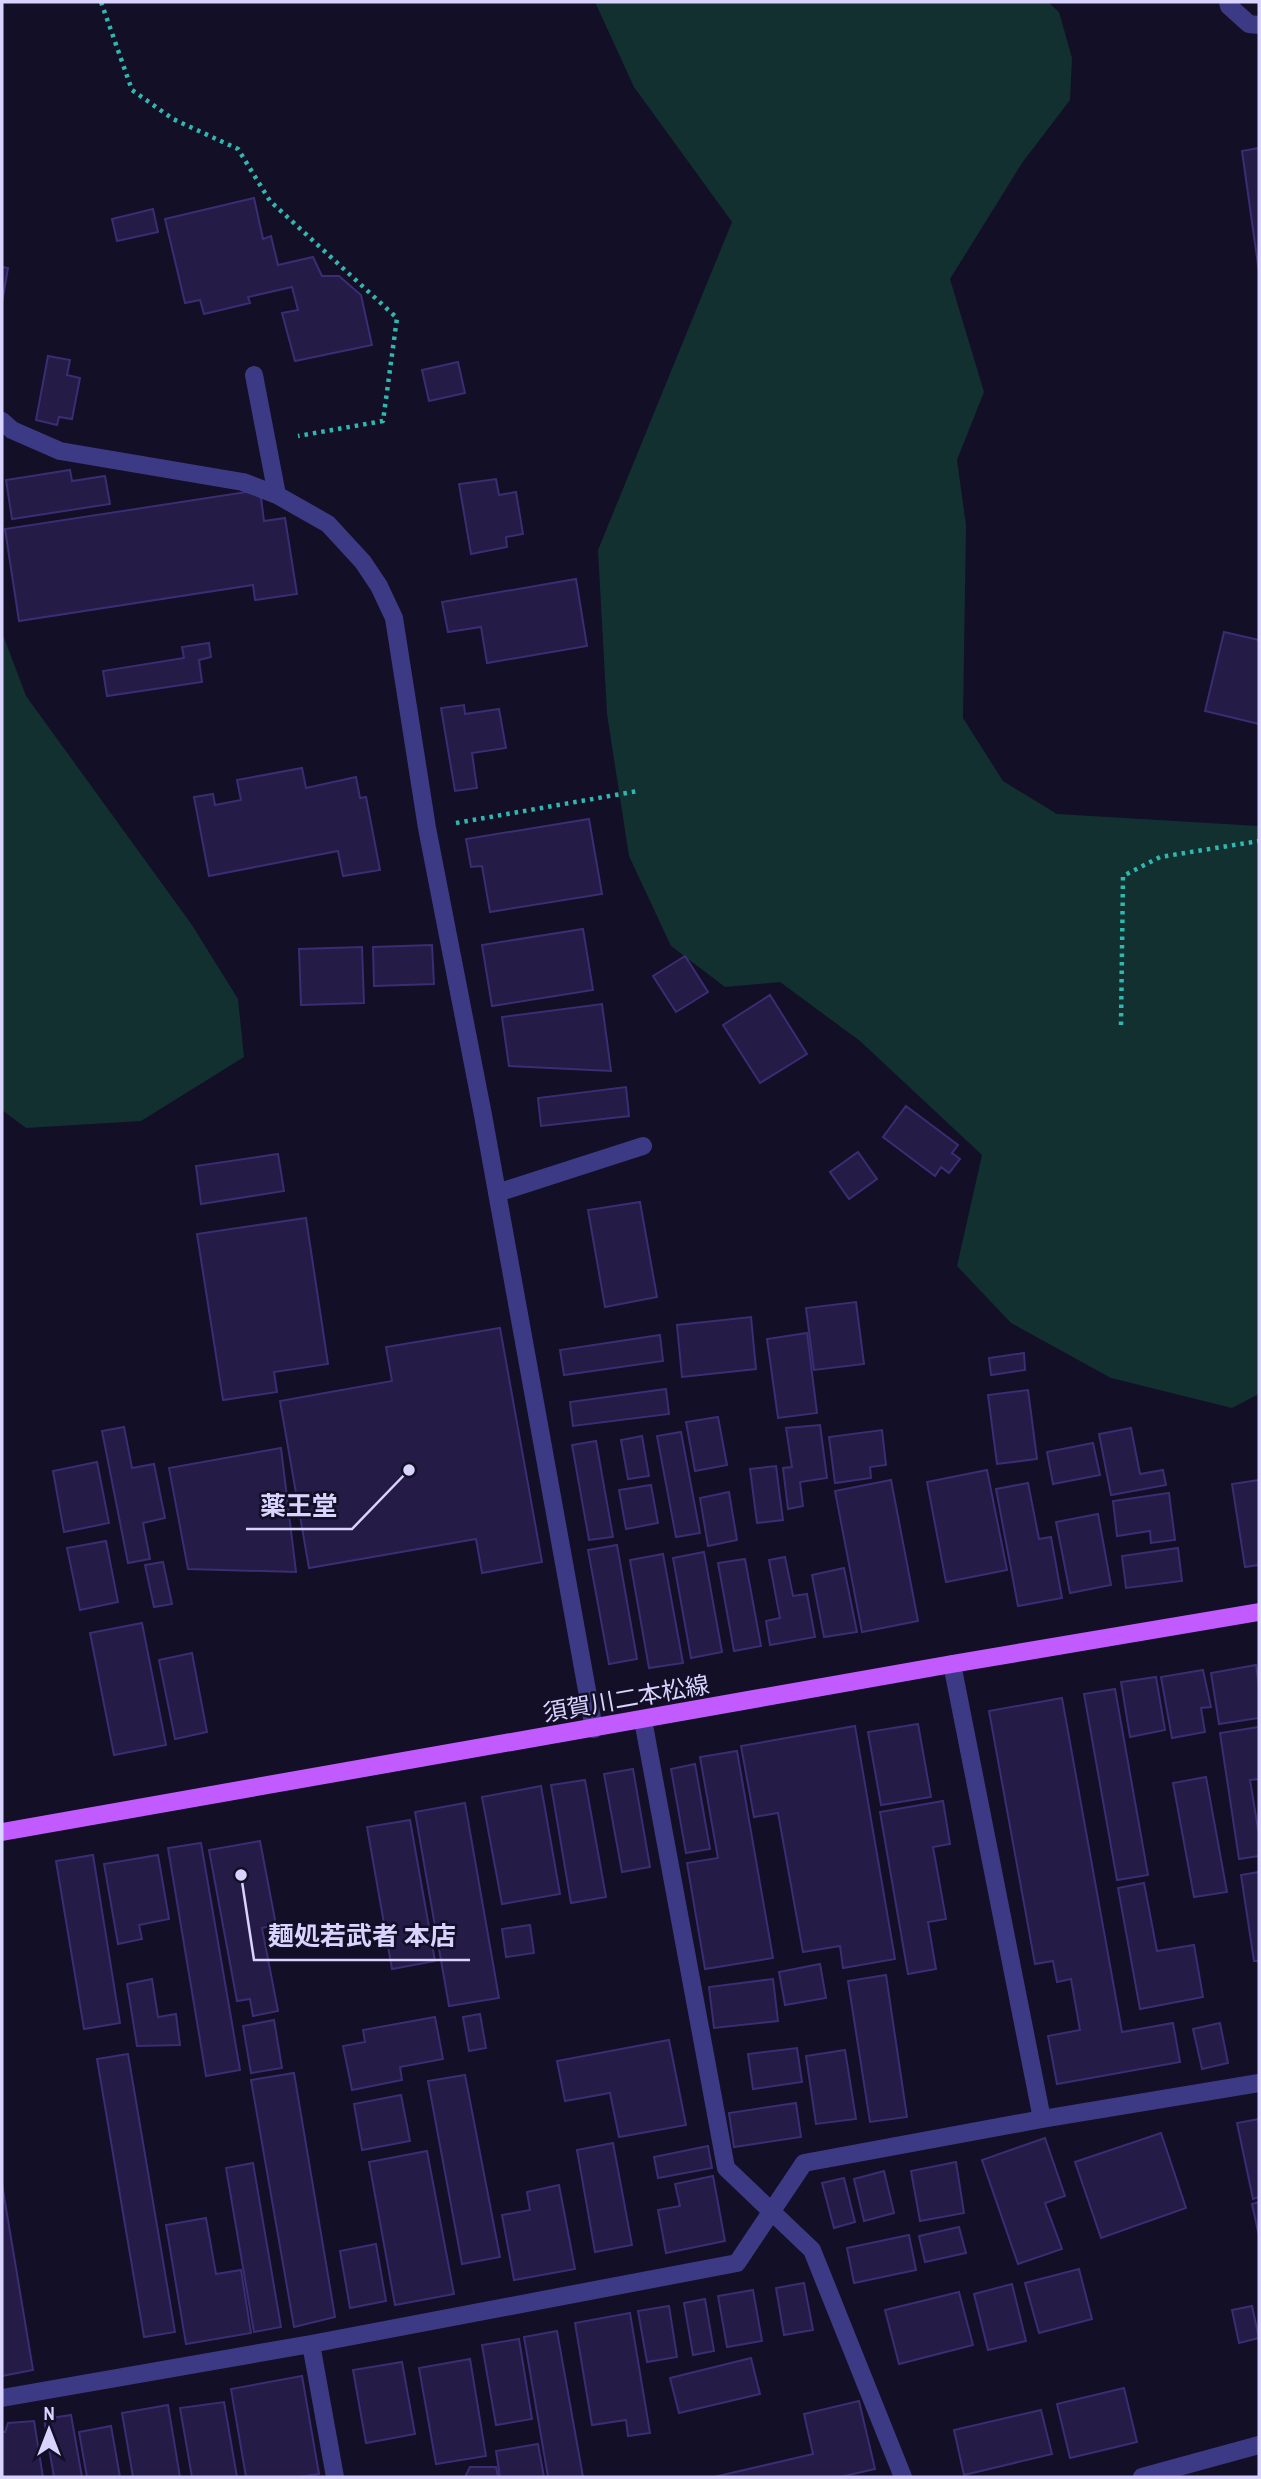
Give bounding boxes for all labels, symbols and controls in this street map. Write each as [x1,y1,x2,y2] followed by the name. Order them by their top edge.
[246,1482,352,1529] callout: 薬王堂
[260,1488,338,1523] text: 薬王堂
[540,1668,712,1728] street label: 須賀川二本松線
[254,1913,470,1960] callout: 麺処若武者 本店
[268,1918,456,1953] text: 麺処若武者 本店
[14,2395,84,2465] north arrow
[43,2400,55,2426] text: N

